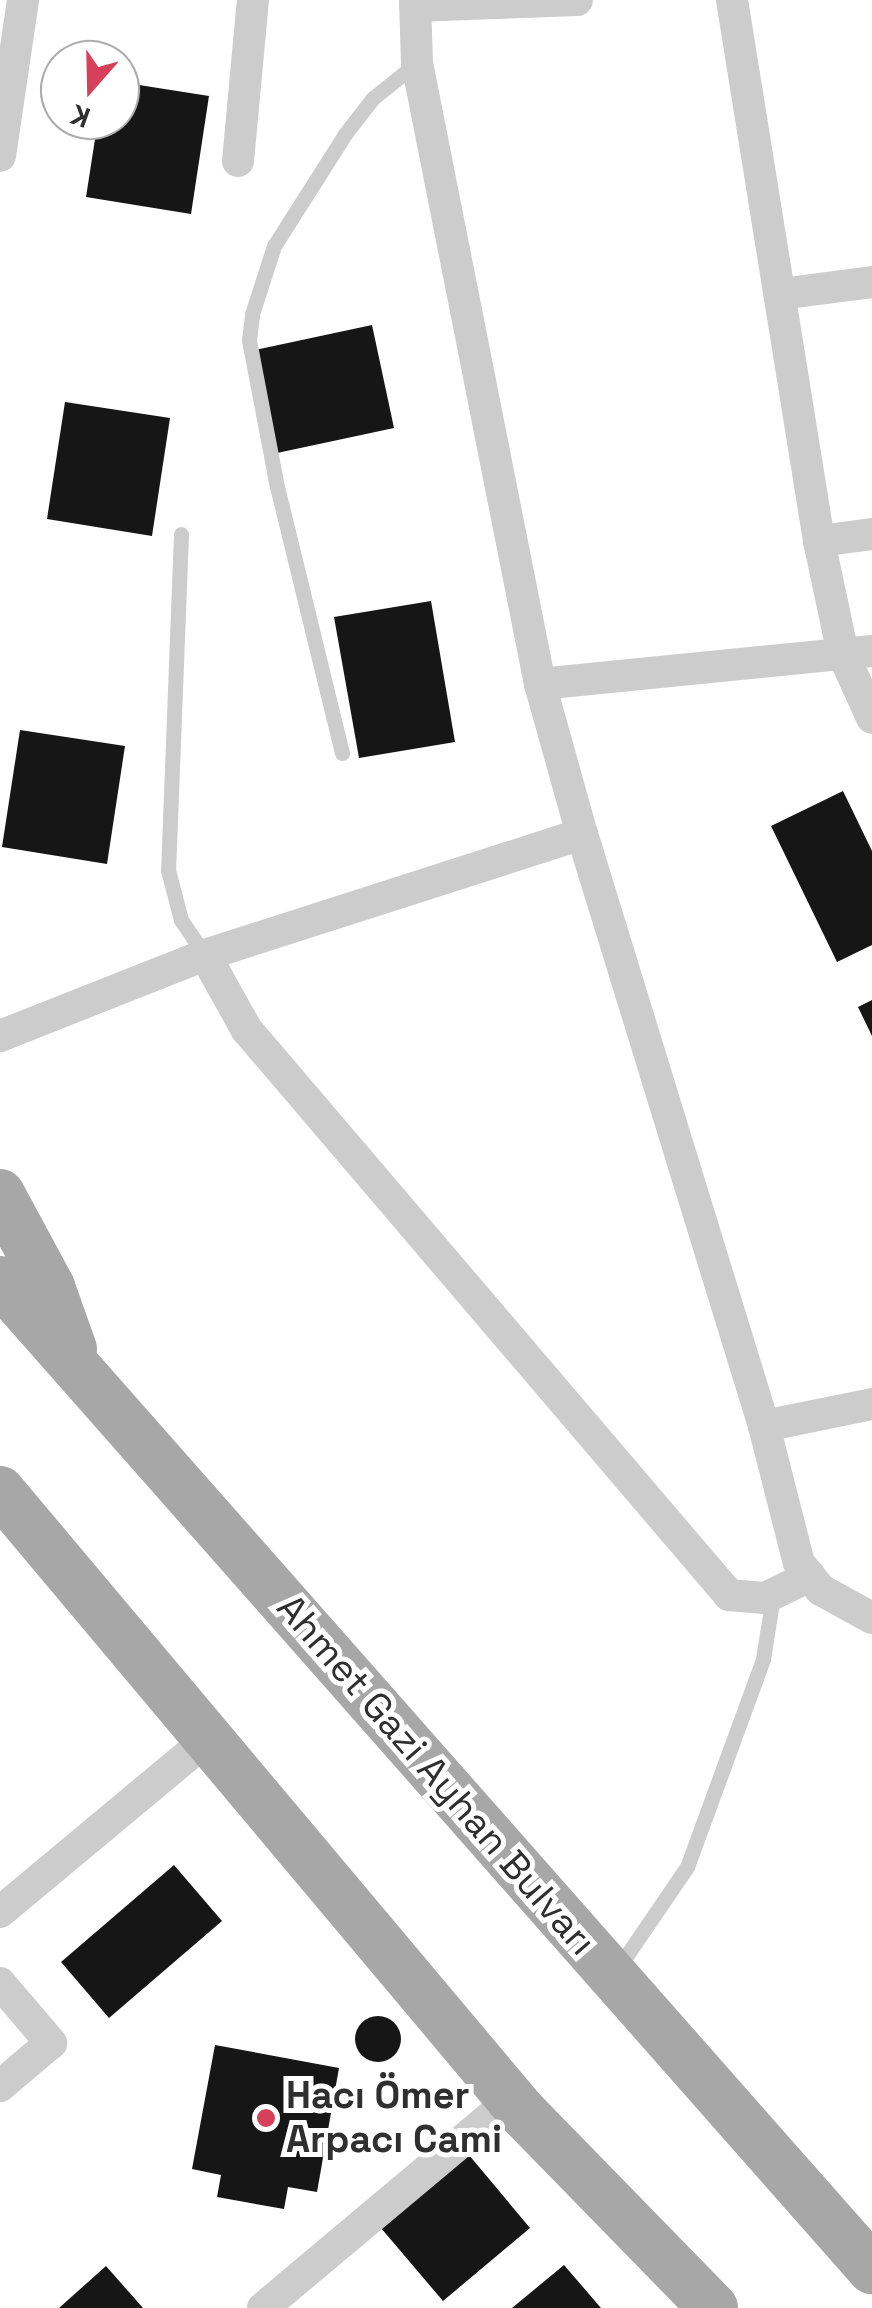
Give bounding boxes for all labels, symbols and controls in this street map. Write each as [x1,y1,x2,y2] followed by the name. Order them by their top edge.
[40,40,140,140] north arrow
[66,96,95,136] text: K
[267,1585,605,1965] street label: Ahmet Gazi Ayhan Bulvarı
[286,2073,502,2162] place label: Hacı Ömer Arpacı Cami
[255,2107,277,2129] marker: Hacı Ömer Arpacı Cami

